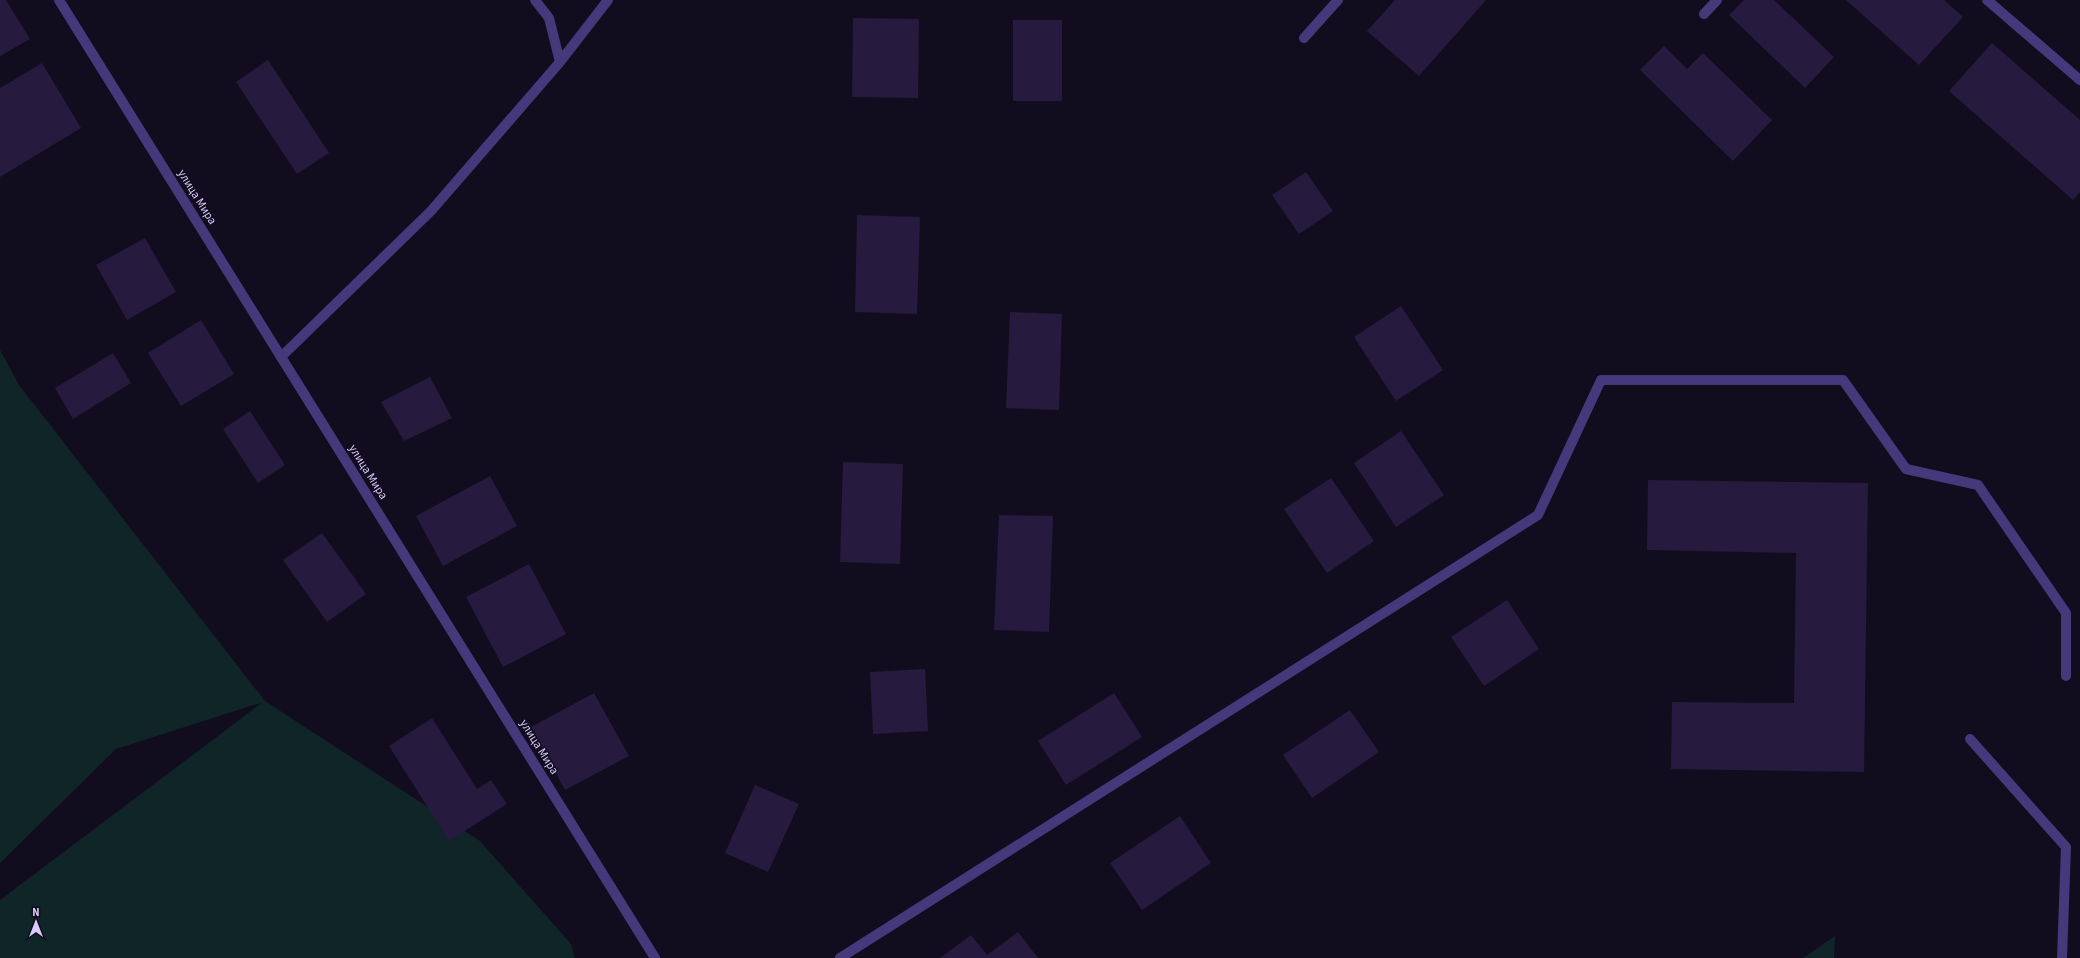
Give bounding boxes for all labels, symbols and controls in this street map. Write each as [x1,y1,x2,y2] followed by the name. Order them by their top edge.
[173,166,221,228] street label: улица Мира
[344,441,392,503] street label: улица Мира
[515,716,563,778] street label: улица Мира
[16,902,56,942] north arrow
[32,905,40,920] text: N

